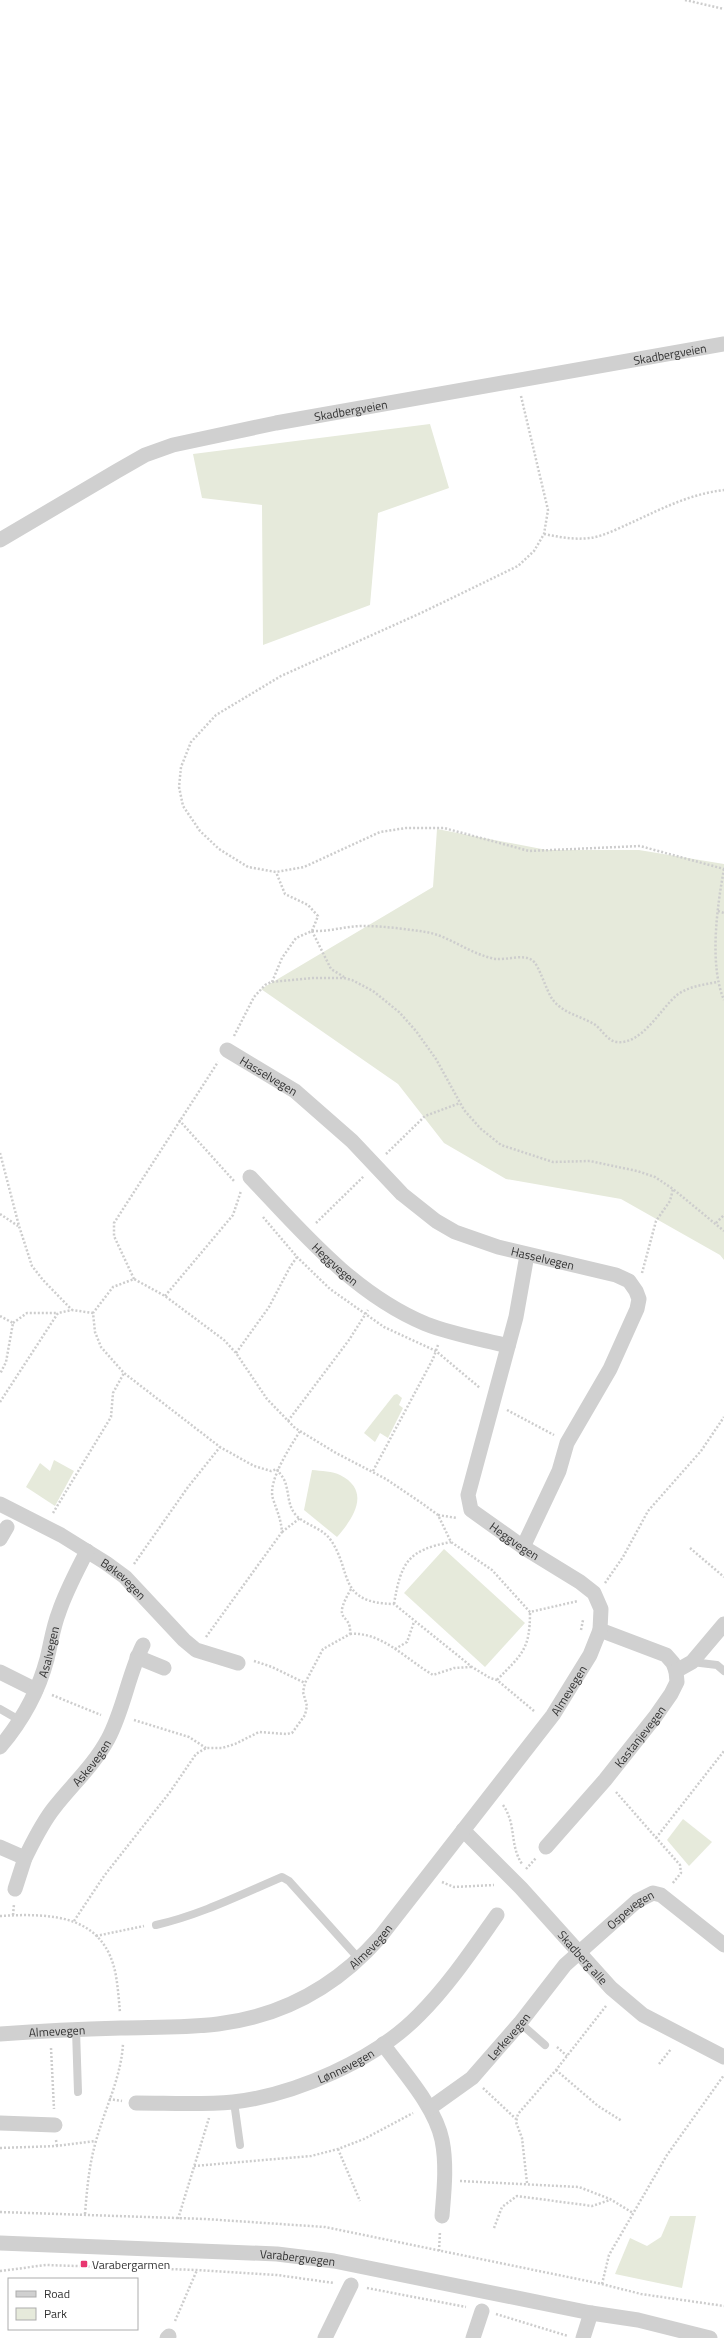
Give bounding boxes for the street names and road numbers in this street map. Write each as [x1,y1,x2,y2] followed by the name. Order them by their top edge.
[632,338,708,369] street label: Skadbergveien
[313,394,389,426] street label: Skadbergveien
[236,1050,302,1100] street label: Hasselvegen
[308,1238,363,1290] street label: Heggvegen
[509,1241,576,1274] street label: Hasselvegen
[486,1517,543,1565] street label: Heggvegen
[97,1553,151,1604] street label: Bøkevegen
[32,1624,64,1680] street label: Asalvegen
[545,1661,591,1719] street label: Almevegen
[609,1701,670,1771] street label: Kastanjevegen
[67,1736,115,1790] street label: Askevegen
[602,1885,657,1934] street label: Ospevegen
[344,1920,397,1973] street label: Almevegen
[554,1926,613,1989] street label: Skadberg alle
[482,2008,534,2064] street label: Lerkevegen
[28,2020,86,2042] street label: Almevegen
[314,2043,378,2088] street label: Lønnevegen
[259,2244,336,2271] street label: Varabergvegen

